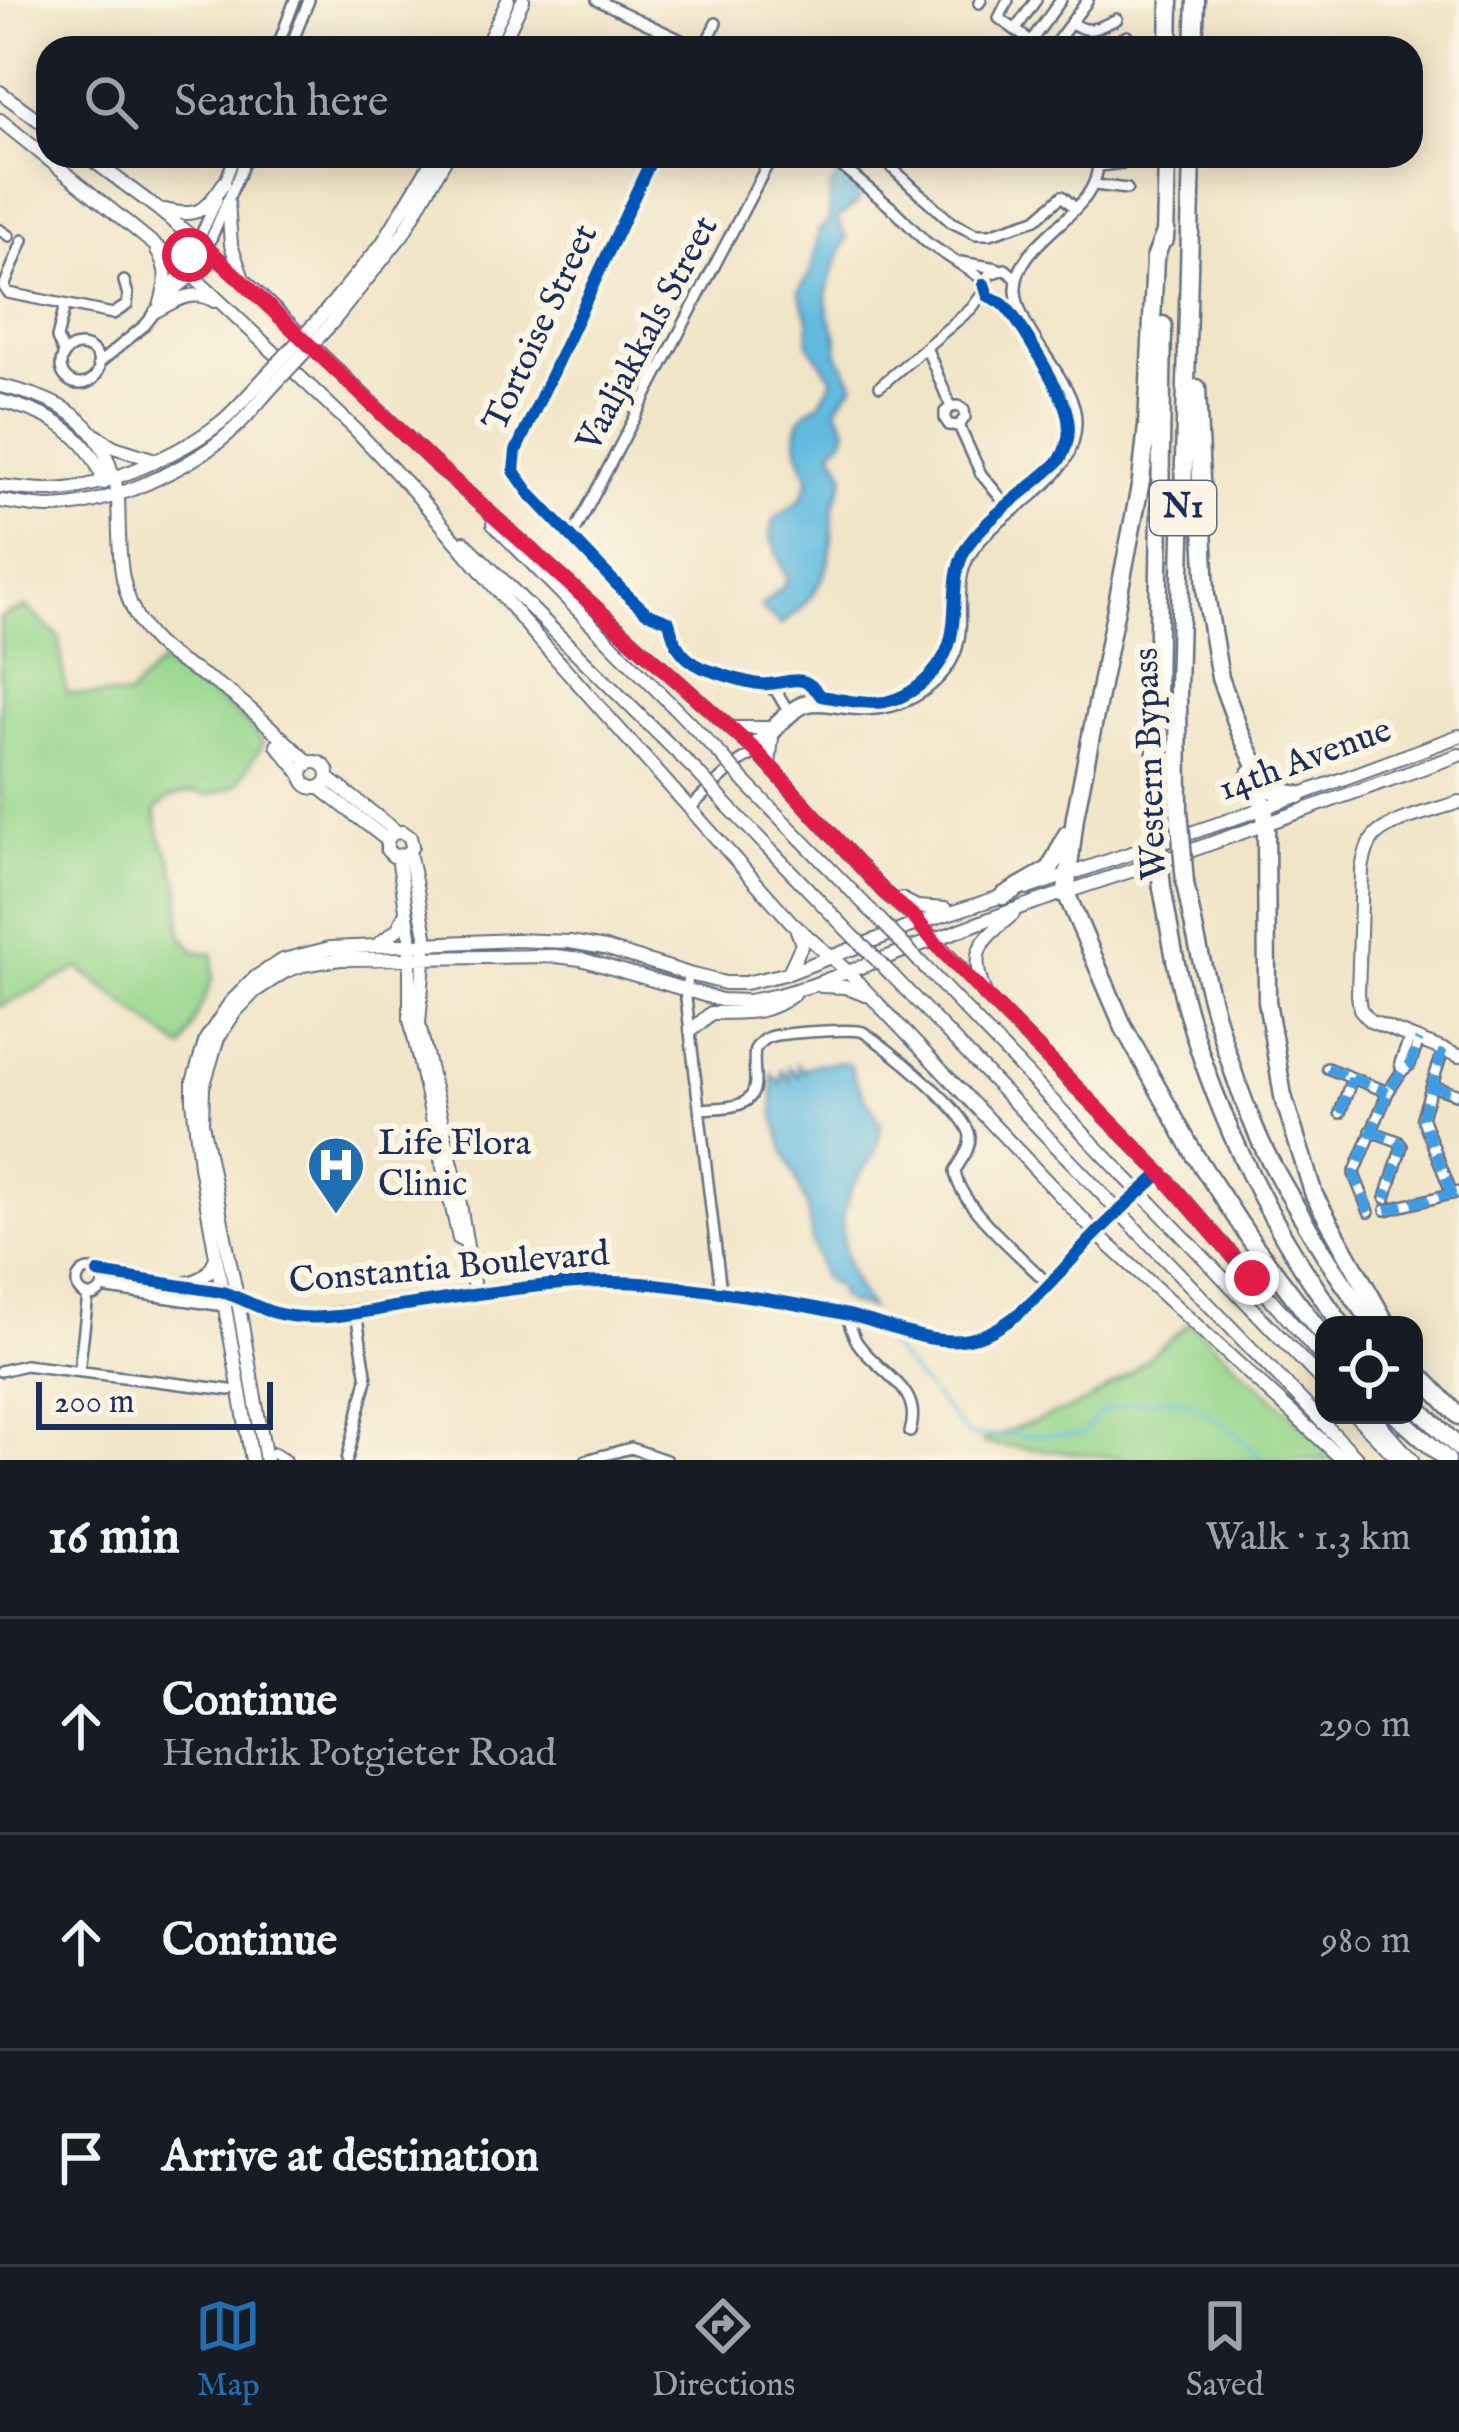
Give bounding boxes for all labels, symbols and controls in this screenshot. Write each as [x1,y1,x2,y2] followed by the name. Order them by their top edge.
[36,36,1423,168] search box
[78,69,144,135] icon: search
[174,74,388,131] text: Search here
[566,208,729,461] street label: Vaaljakkals Street
[473,217,609,439] street label: Tortoise Street
[162,228,216,282] route start
[1150,481,1216,535] road number: N1
[1124,647,1178,881] street label: Western Bypass
[1212,708,1398,812] street label: 14th Avenue
[378,1121,532,1208] place label: Life Flora Clinic
[305,1134,367,1216] hospital icon: Life Flora Clinic
[287,1231,612,1305] street label: Constantia Boulevard
[1225,1251,1279,1305] route end
[1315,1316,1423,1424] map controls
[1315,1316,1423,1424] button: locate
[36,1376,273,1429] scale bar
[54,1382,135,1424] text: 200 m
[48,1506,180,1571] text: 16 min
[1205,1514,1411,1563] text: Walk · 1.3 km
[162,1673,337,1730] text: Continue
[48,1693,114,1759] icon: ahead
[1318,1701,1411,1750] text: 290 m
[162,1730,556,1779] text: Hendrik Potgieter Road
[48,1909,114,1975] icon: ahead
[162,1913,337,1970] text: Continue
[1321,1917,1411,1966] text: 980 m
[48,2125,114,2191] icon: arrive
[162,2129,539,2186] text: Arrive at destination
[195,2293,261,2407] tab: Map
[652,2293,795,2407] tab: Directions
[1186,2293,1264,2407] tab: Saved

